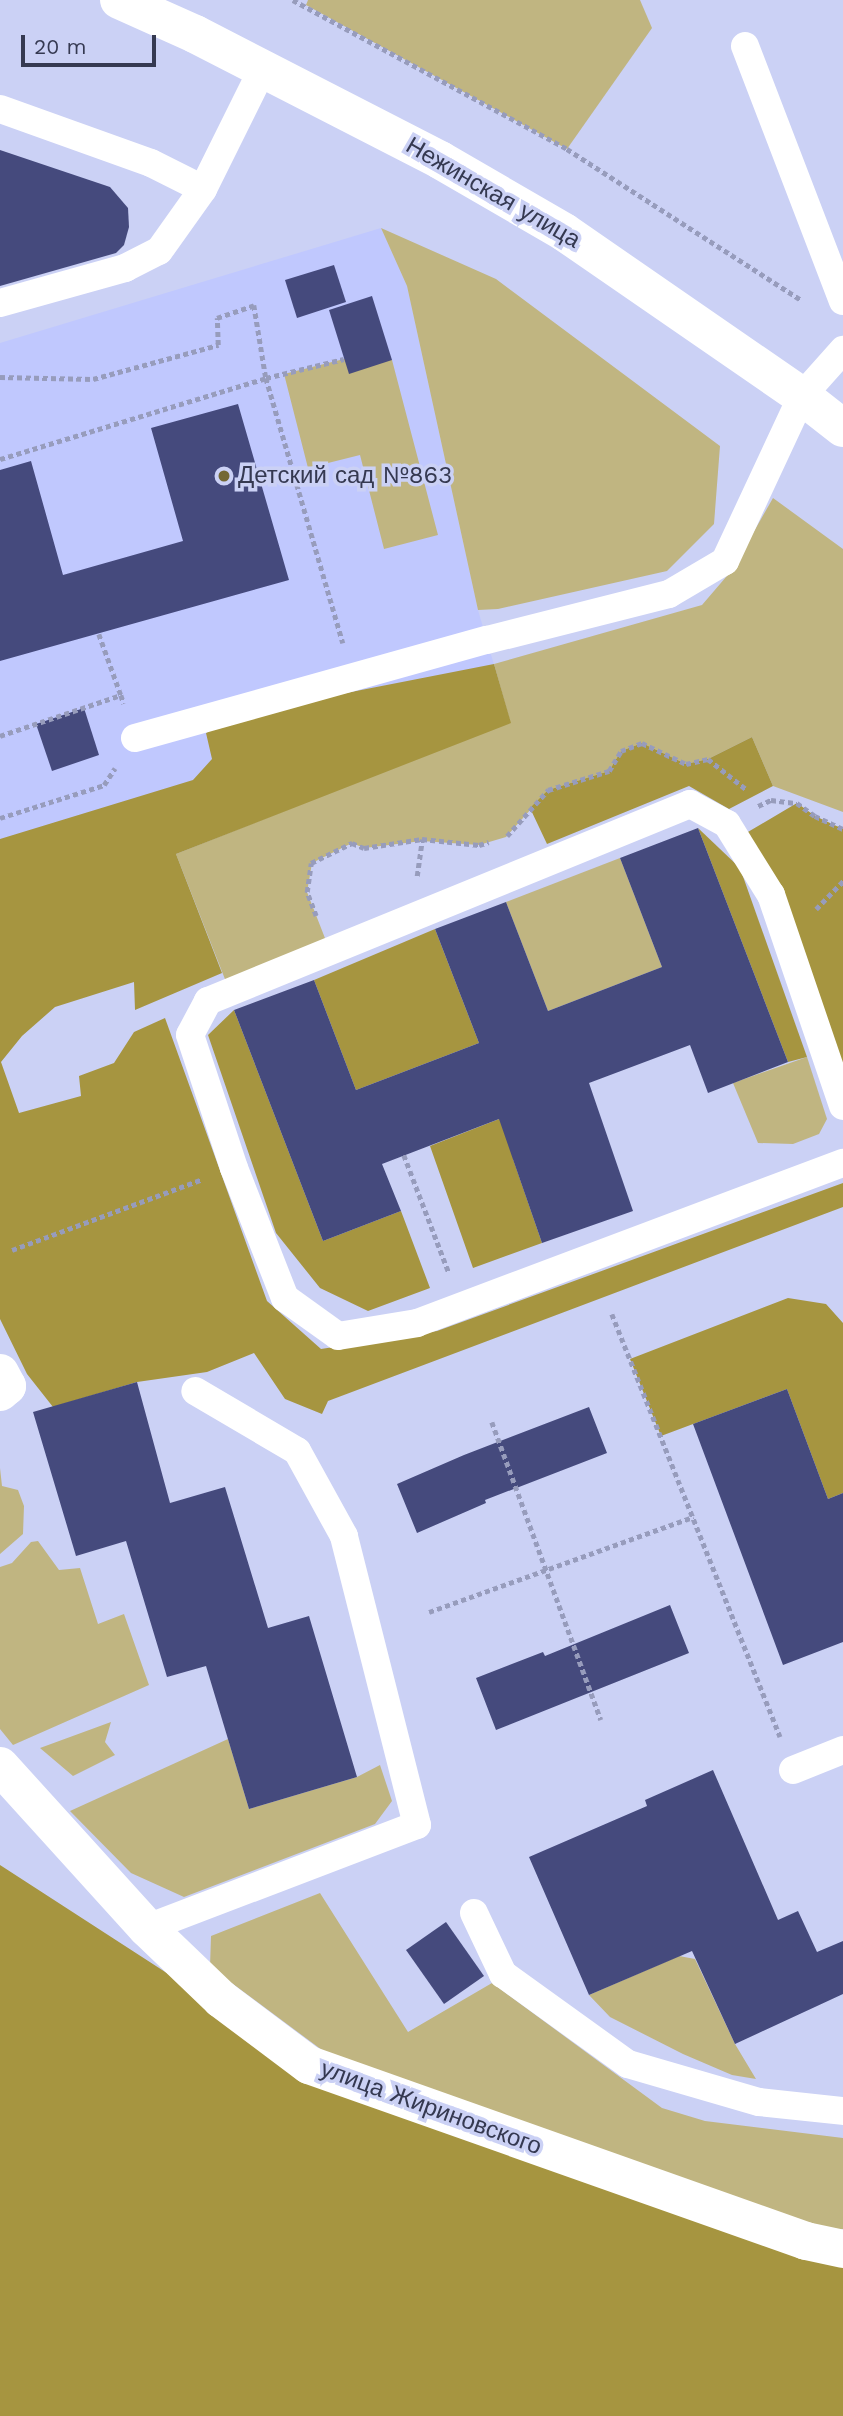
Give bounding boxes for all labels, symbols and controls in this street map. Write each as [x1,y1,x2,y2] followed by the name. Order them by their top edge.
[24,21,159,65] scale bar
[34,34,86,59] text: 20 m
[401,131,585,255] street label: Нежинская улица
[238,462,452,490] place label: Детский сад №863
[216,468,232,484] marker: Детский сад №863
[316,2055,546,2161] street label: улица Жириновского

